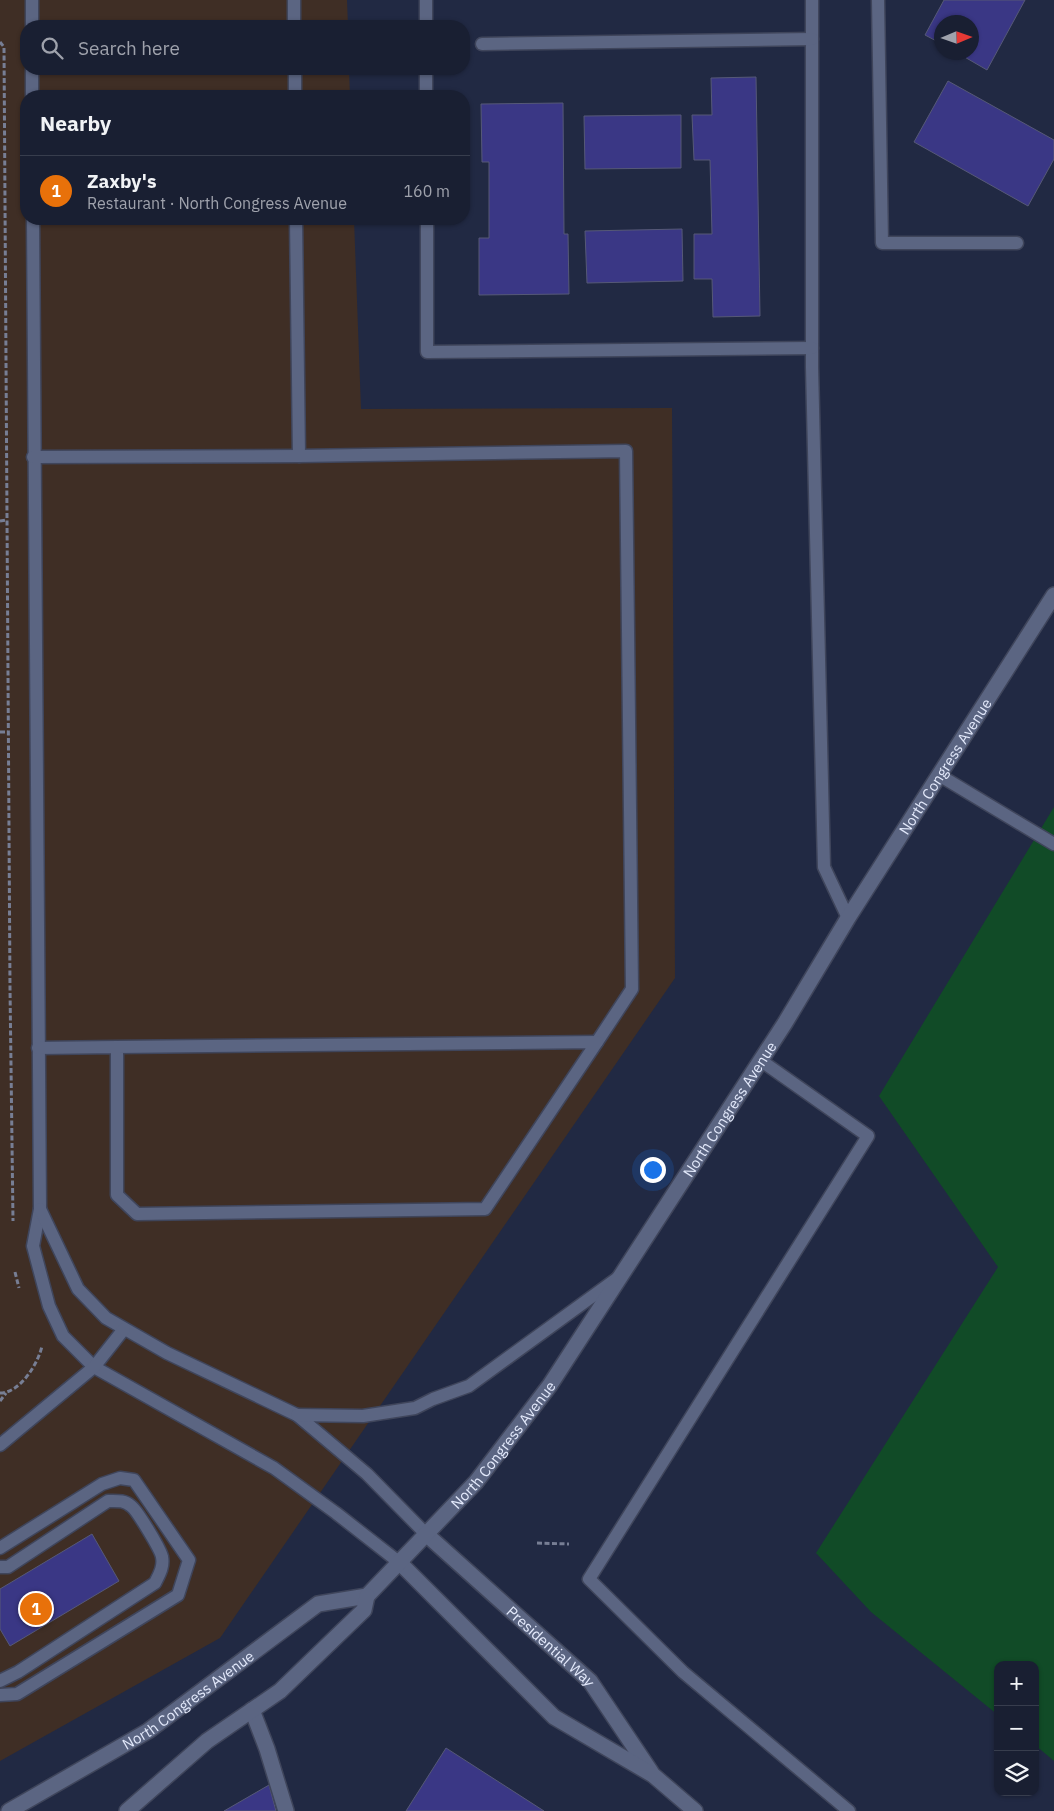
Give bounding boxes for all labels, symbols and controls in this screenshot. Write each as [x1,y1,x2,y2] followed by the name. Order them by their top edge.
[934,15,979,60] north arrow
[20,20,470,75] search box
[38,34,66,62] icon: search
[78,36,180,60] text: Search here
[40,109,111,137] text: Nearby
[87,169,157,193] text: Zaxby's
[51,181,61,201] text: 1
[403,181,450,201] text: 160 m
[87,193,347,213] text: Restaurant · North Congress Avenue
[894,694,995,838] street label: North Congress Avenue
[678,1038,780,1180] street label: North Congress Avenue
[640,1157,666,1183] your location
[446,1377,559,1512] street label: North Congress Avenue
[20,1590,52,1628] pin: 1
[503,1601,600,1690] street label: Presidential Way
[119,1646,258,1753] street label: North Congress Avenue
[994,1661,1039,1796] map controls
[994,1661,1039,1706] button: +
[994,1706,1039,1751] button: −
[994,1751,1039,1796] button: layers

